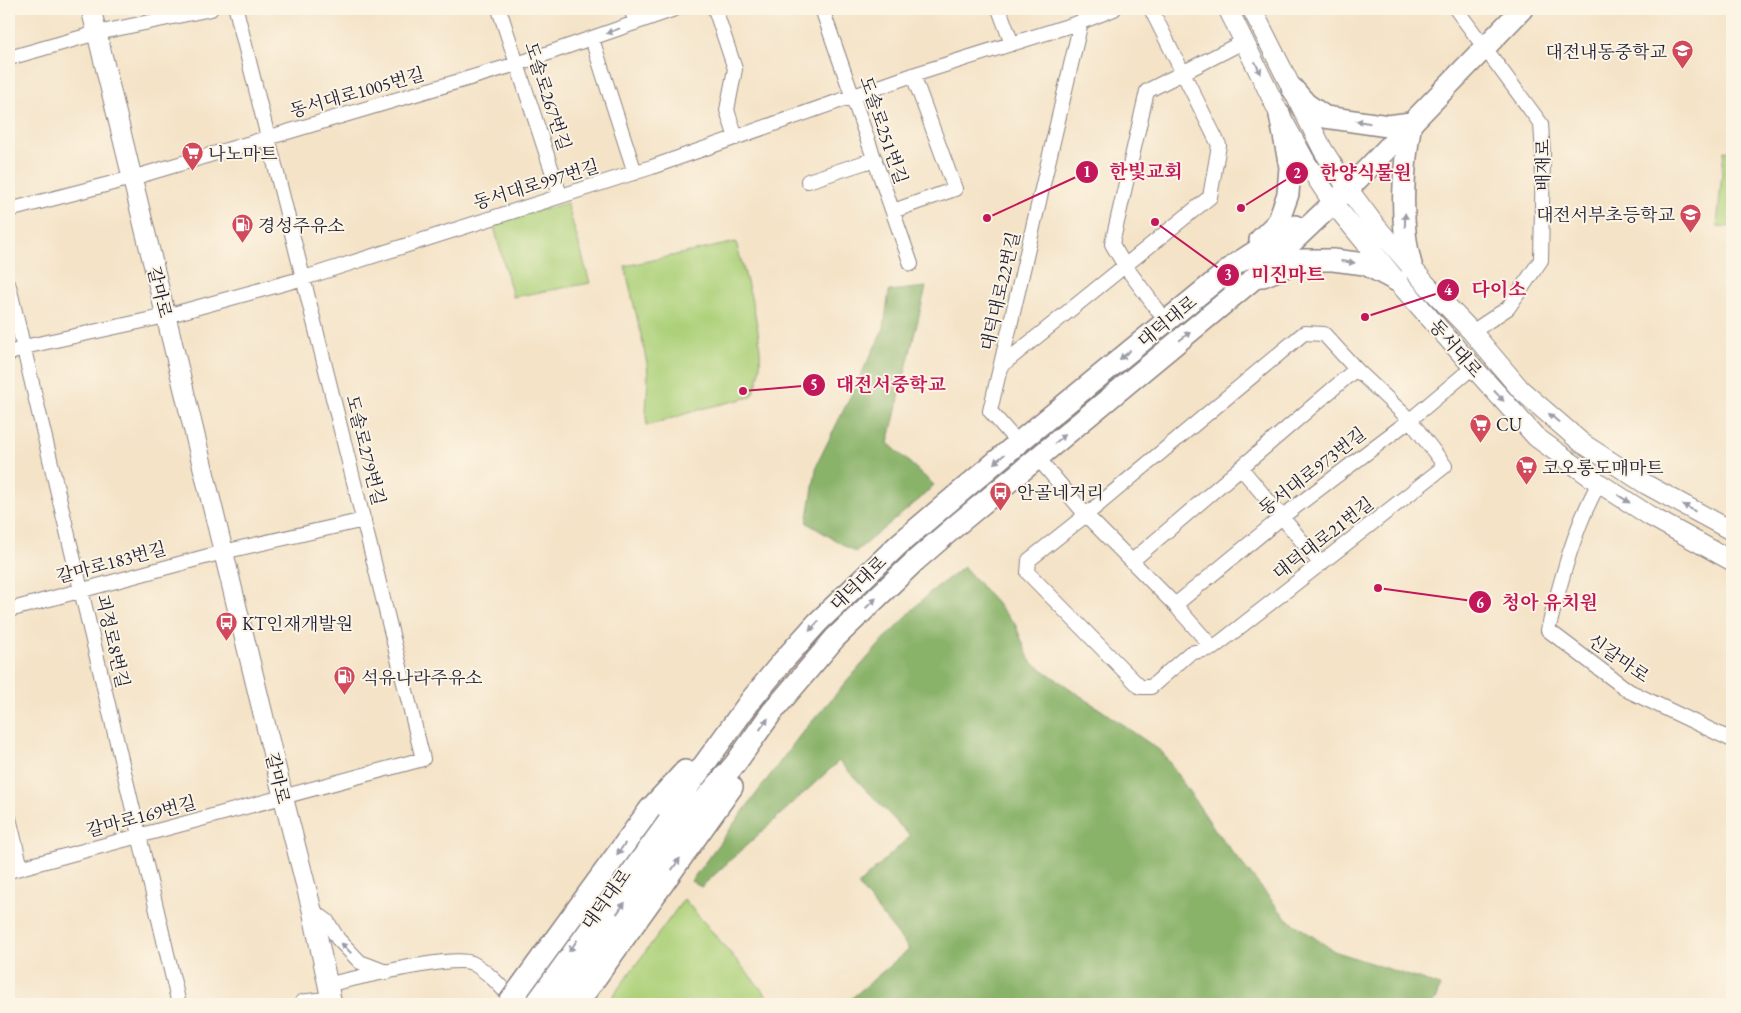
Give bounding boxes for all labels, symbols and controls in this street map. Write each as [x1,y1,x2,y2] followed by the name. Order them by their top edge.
[605,27,620,35] one-way arrow
[520,39,576,153] street label: 도솔로267번길
[1671,39,1695,70] school or university icon: 대전내동중학교
[1545,40,1668,63] place label: 대전내동중학교
[1254,61,1262,75] one-way arrow
[287,62,427,122] street label: 동서대로1005번길
[855,73,913,187] street label: 도솔로251번길
[1355,118,1371,126] one-way arrow
[1531,139,1554,191] street label: 배재로
[180,141,204,172] supermarket icon: 나노마트
[208,142,278,165] place label: 나노마트
[470,154,602,214] street label: 동서대로997번길
[1074,155,1193,189] callout: 한빛교회
[1285,156,1422,190] callout: 한양식물원
[1109,159,1183,184] text: 한빛교회
[1320,160,1412,185] text: 한양식물원
[1083,162,1091,181] text: 1
[1293,163,1301,182] text: 2
[1679,202,1703,233] school or university icon: 대전서부초등학교
[1536,203,1676,226] place label: 대전서부초등학교
[1401,212,1409,228] one-way arrow
[230,213,254,244] fuel station icon: 경성주유소
[258,214,345,237] place label: 경성주유소
[975,229,1025,353] street label: 대덕대로22번길
[1216,258,1334,292] callout: 미진마트
[1340,258,1356,266] one-way arrow
[1251,262,1325,287] text: 미진마트
[143,264,177,320] street label: 갈마로
[1224,265,1232,284] text: 3
[1436,273,1536,307] callout: 다이소
[1471,277,1527,302] text: 다이소
[1444,280,1453,299] text: 4
[1133,290,1201,352] street label: 대덕대로
[1425,314,1487,382] street label: 동서대로
[1178,330,1191,341] one-way arrow
[1118,350,1131,361] one-way arrow
[801,368,956,402] callout: 대전서중학교
[836,372,946,397] text: 대전서중학교
[810,375,818,394] text: 5
[1493,390,1505,402] one-way arrow
[341,392,391,508] street label: 도솔로279번길
[1468,412,1492,443] supermarket icon: CU
[1496,413,1523,436] place label: CU
[1548,413,1561,424] one-way arrow
[1254,422,1370,520] street label: 동서대로973번길
[1053,433,1066,444] one-way arrow
[993,453,1006,464] one-way arrow
[1514,455,1538,486] supermarket icon: 코오롱도매마트
[1542,456,1664,479] place label: 코오롱도매마트
[989,480,1013,511] bus stop icon: 안골네거리
[1017,481,1104,504] place label: 안골네거리
[1268,492,1378,584] street label: 대덕대로21번길
[1617,495,1630,504] one-way arrow
[1682,504,1697,512] one-way arrow
[54,536,168,588] street label: 갈마로183번길
[825,551,891,615] street label: 대덕대로
[1467,585,1608,619] callout: 청아 유치원
[1502,590,1598,615] text: 청아 유치원
[91,592,135,690] street label: 괴정로8번길
[1476,593,1484,612] text: 6
[865,597,877,609] one-way arrow
[214,611,238,642] bus stop icon: KT인재개발원
[242,612,353,635] place label: KT인재개발원
[808,620,820,632] one-way arrow
[1584,629,1654,687] street label: 신갈마로
[333,665,357,696] fuel station icon: 석유나라주유소
[361,666,483,689] place label: 석유나라주유소
[758,718,769,731] one-way arrow
[261,750,295,806] street label: 갈마로
[84,790,198,842] street label: 갈마로169번길
[616,842,627,855] one-way arrow
[671,857,681,871] one-way arrow
[576,864,636,934] street label: 대덕대로
[616,902,627,915] one-way arrow
[567,939,578,952] one-way arrow
[340,942,352,954] one-way arrow

